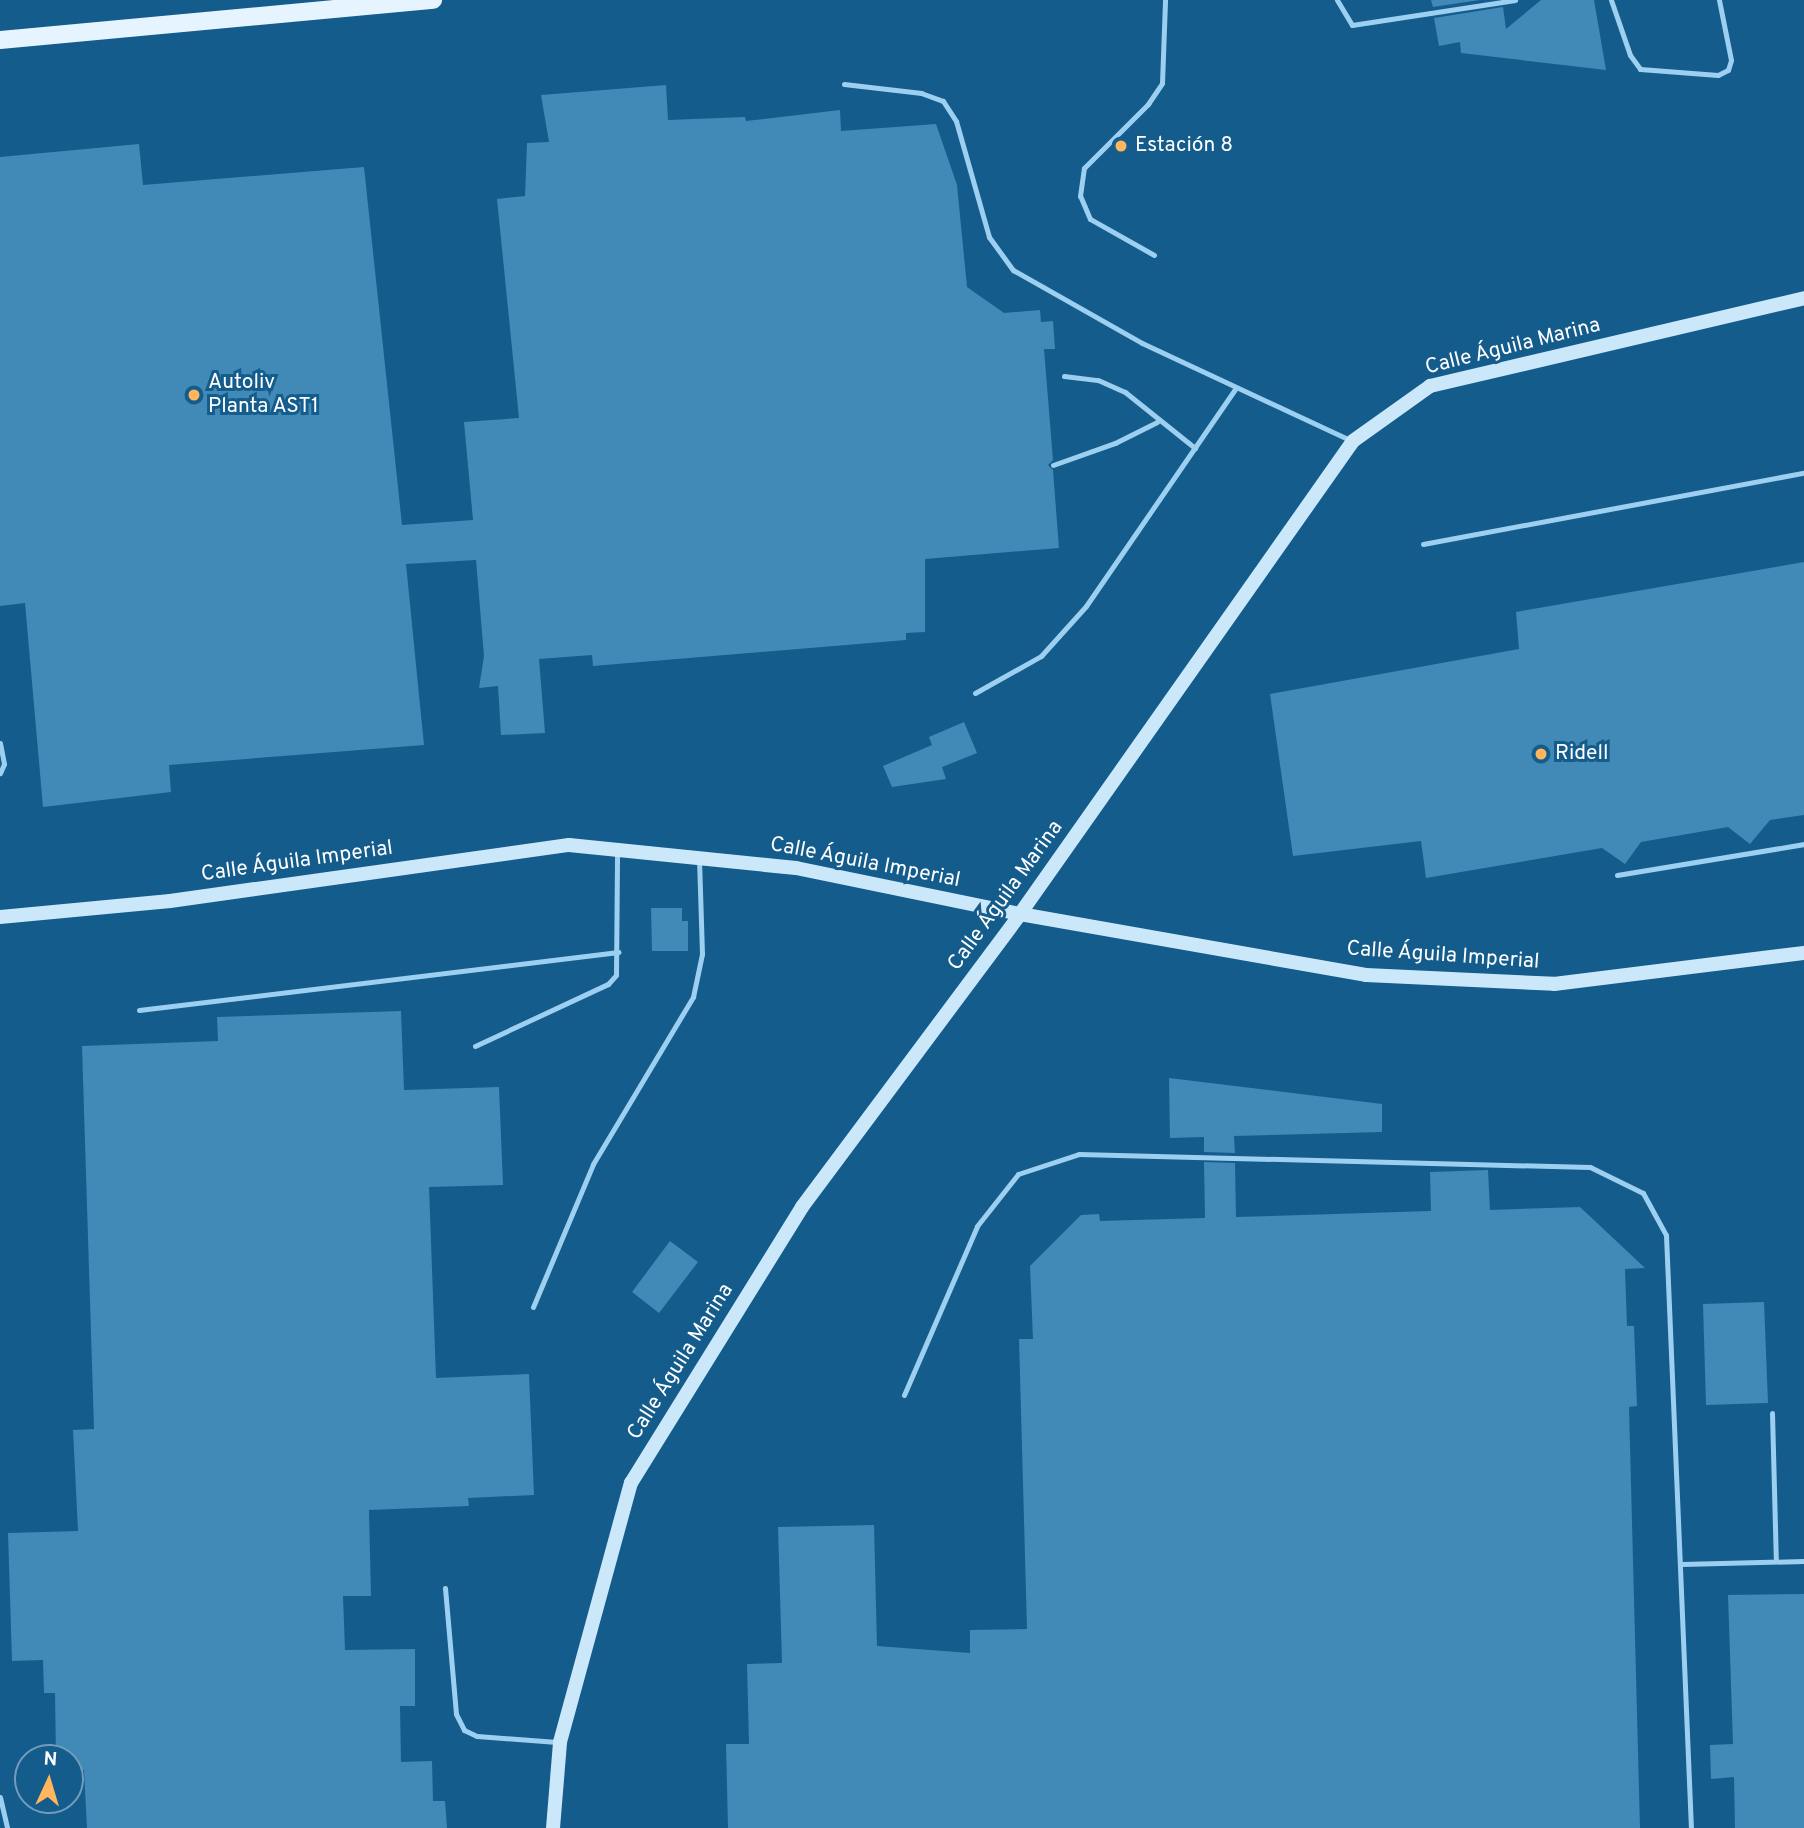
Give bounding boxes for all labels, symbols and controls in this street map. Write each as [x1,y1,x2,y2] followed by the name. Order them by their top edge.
[1135,133,1233,159] place label: Estación 8
[1113,138,1129,154] marker: Estación 8
[1422,313,1604,381] street label: Calle Águila Marina
[208,370,320,420] place label: Autoliv Planta AST1
[186,387,202,403] marker: Autoliv Planta AST1
[1555,741,1608,767] place label: Ridell
[1533,746,1549,762] marker: Ridell
[943,816,1069,976] street label: Calle Águila Marina
[767,832,963,894] street label: Calle Águila Imperial
[199,836,395,888] street label: Calle Águila Imperial
[1345,937,1541,975] street label: Calle Águila Imperial
[623,1279,739,1445] street label: Calle Águila Marina
[14,1744,84,1814] north arrow
[43,1748,58,1772] text: N

